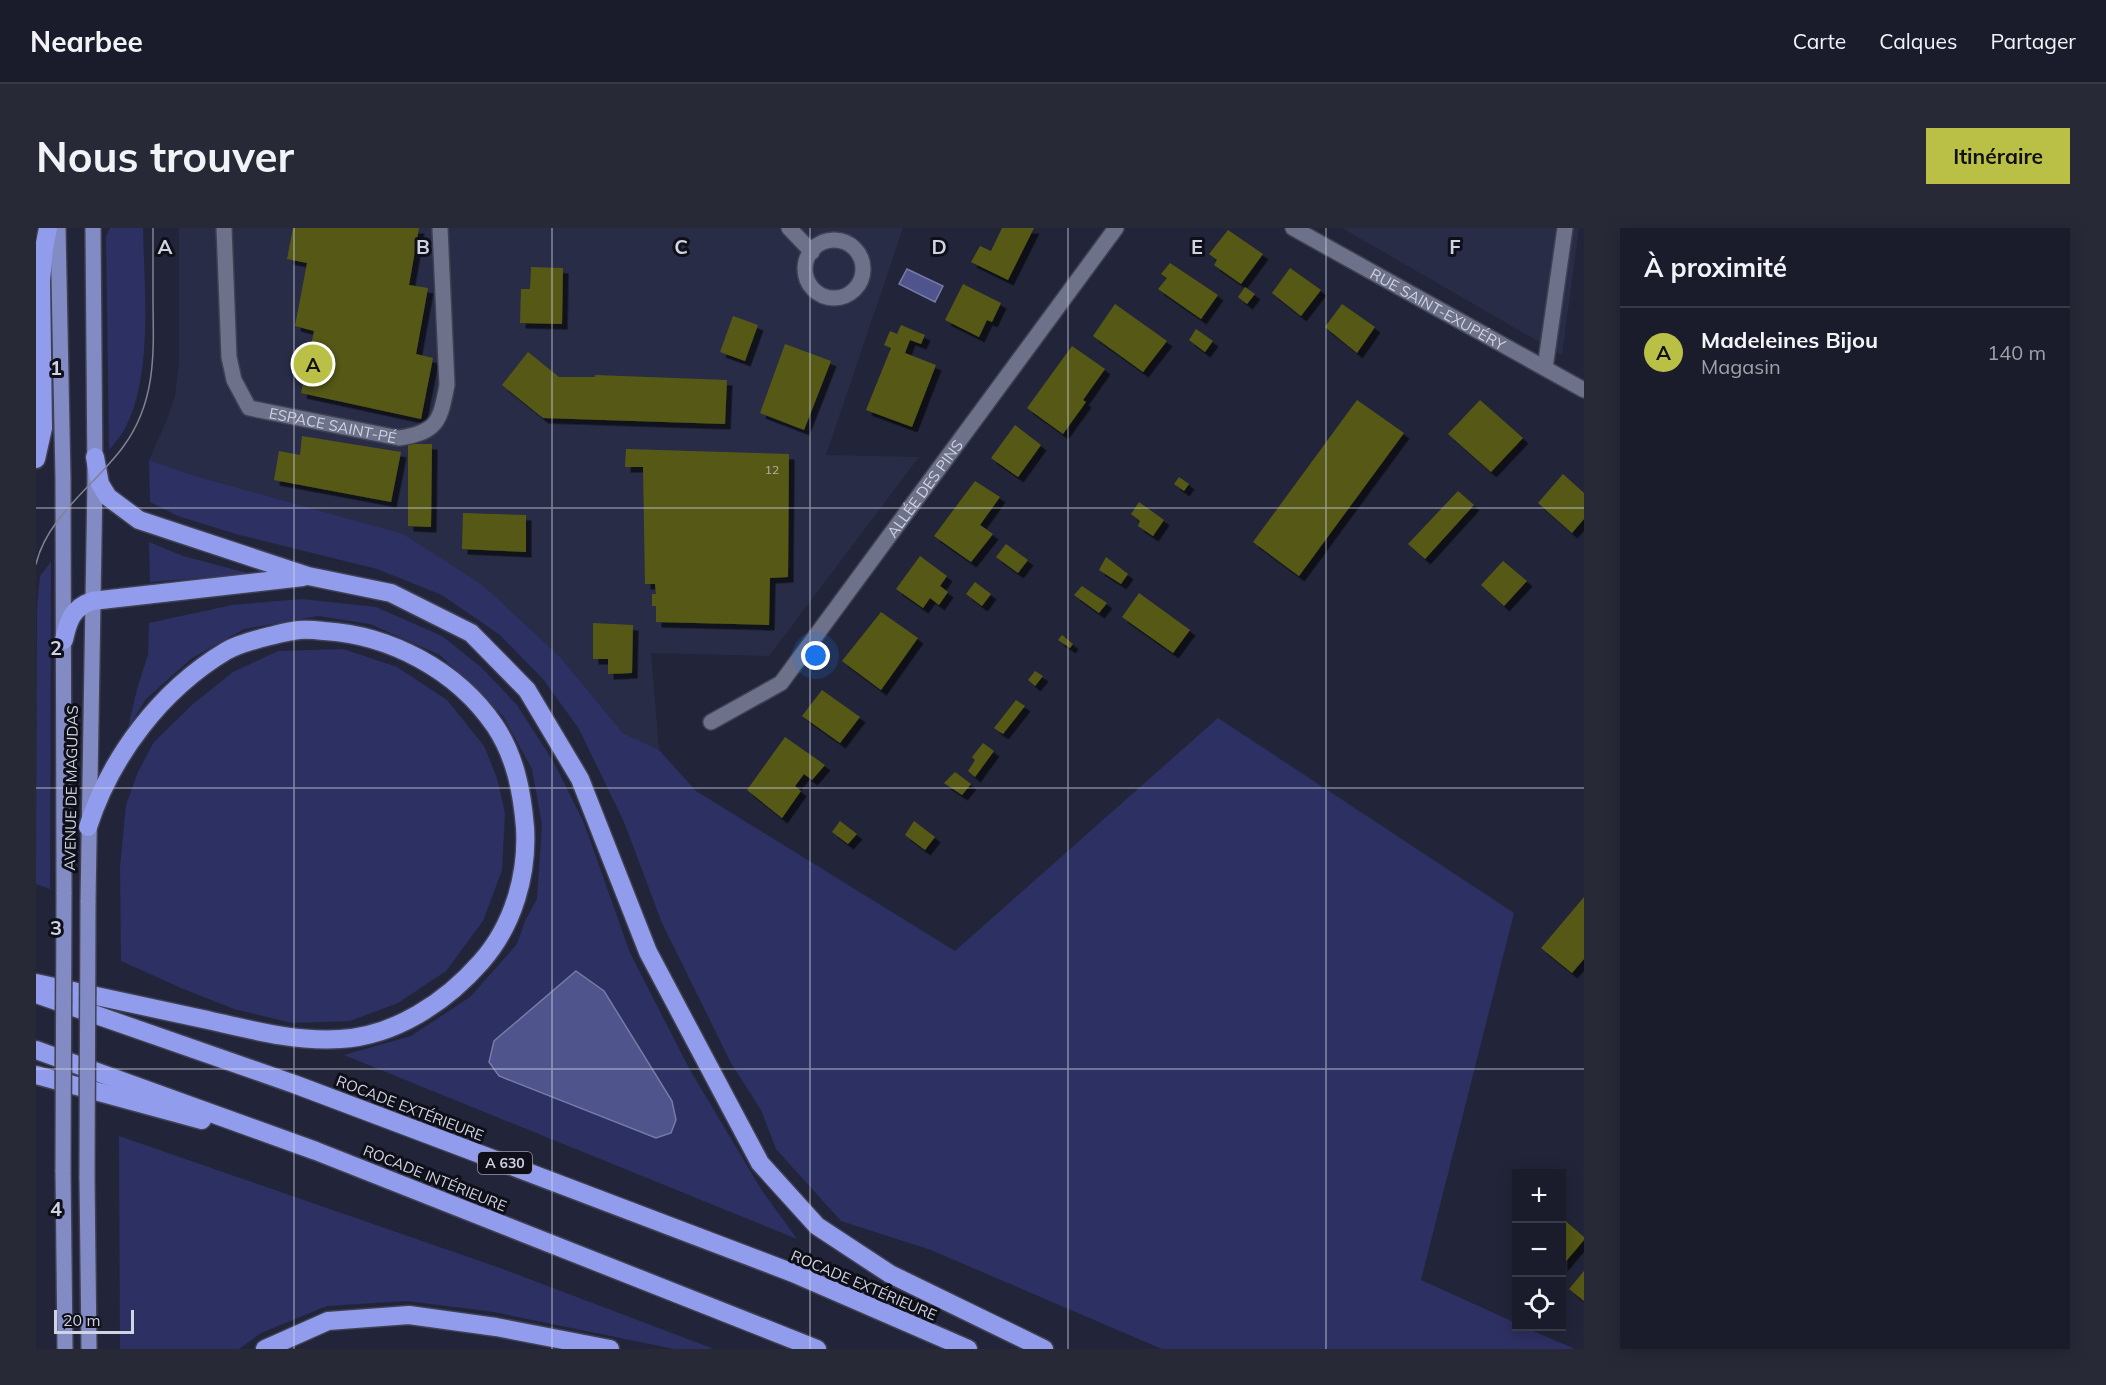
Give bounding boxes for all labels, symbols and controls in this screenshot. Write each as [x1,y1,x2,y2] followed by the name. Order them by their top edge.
[30,24,143,59] text: Nearbee
[1793,28,1846,54] text: Carte
[1879,28,1957,54] text: Calques
[1990,28,2076,54] text: Partager
[1926,128,2070,184] button: Itinéraire
[36,130,294,183] text: Nous trouver
[158,234,173,259] text: A
[416,234,430,259] text: B
[674,234,688,259] text: C
[931,234,947,259] text: D
[1191,234,1203,259] text: E
[1449,234,1461,259] text: F
[1644,251,1787,284] text: À proximité
[1367,264,1510,354] street label: RUE SAINT-EXUPÉRY
[1701,326,1878,354] text: Madeleines Bijou
[1656,340,1671,365] text: A
[1987,340,2046,365] text: 140 m
[294,342,332,386] pin: A
[1701,354,1781,379] text: Magasin
[50,355,62,380] text: 1
[268,403,398,447] street label: ESPACE SAINT-PÉ
[882,436,967,541] street label: ALLÉE DES PINS
[765,462,779,477] house number: 12
[50,635,62,660] text: 2
[801,641,830,670] your location
[60,705,82,871] street label: AVENUE DE MAGUDAS
[50,915,62,940] text: 3
[334,1071,487,1145] street label: ROCADE EXTÉRIEURE
[360,1141,510,1216] street label: ROCADE INTÉRIEURE
[478,1152,532,1174] road number: A 630
[1512,1169,1566,1331] map controls
[1512,1169,1566,1223] button: +
[50,1196,62,1221] text: 4
[1512,1223,1566,1277] button: −
[788,1246,940,1324] street label: ROCADE EXTÉRIEURE
[1512,1277,1566,1331] button: locate
[54,1307,134,1334] scale bar
[63,1310,100,1330] text: 20 m

